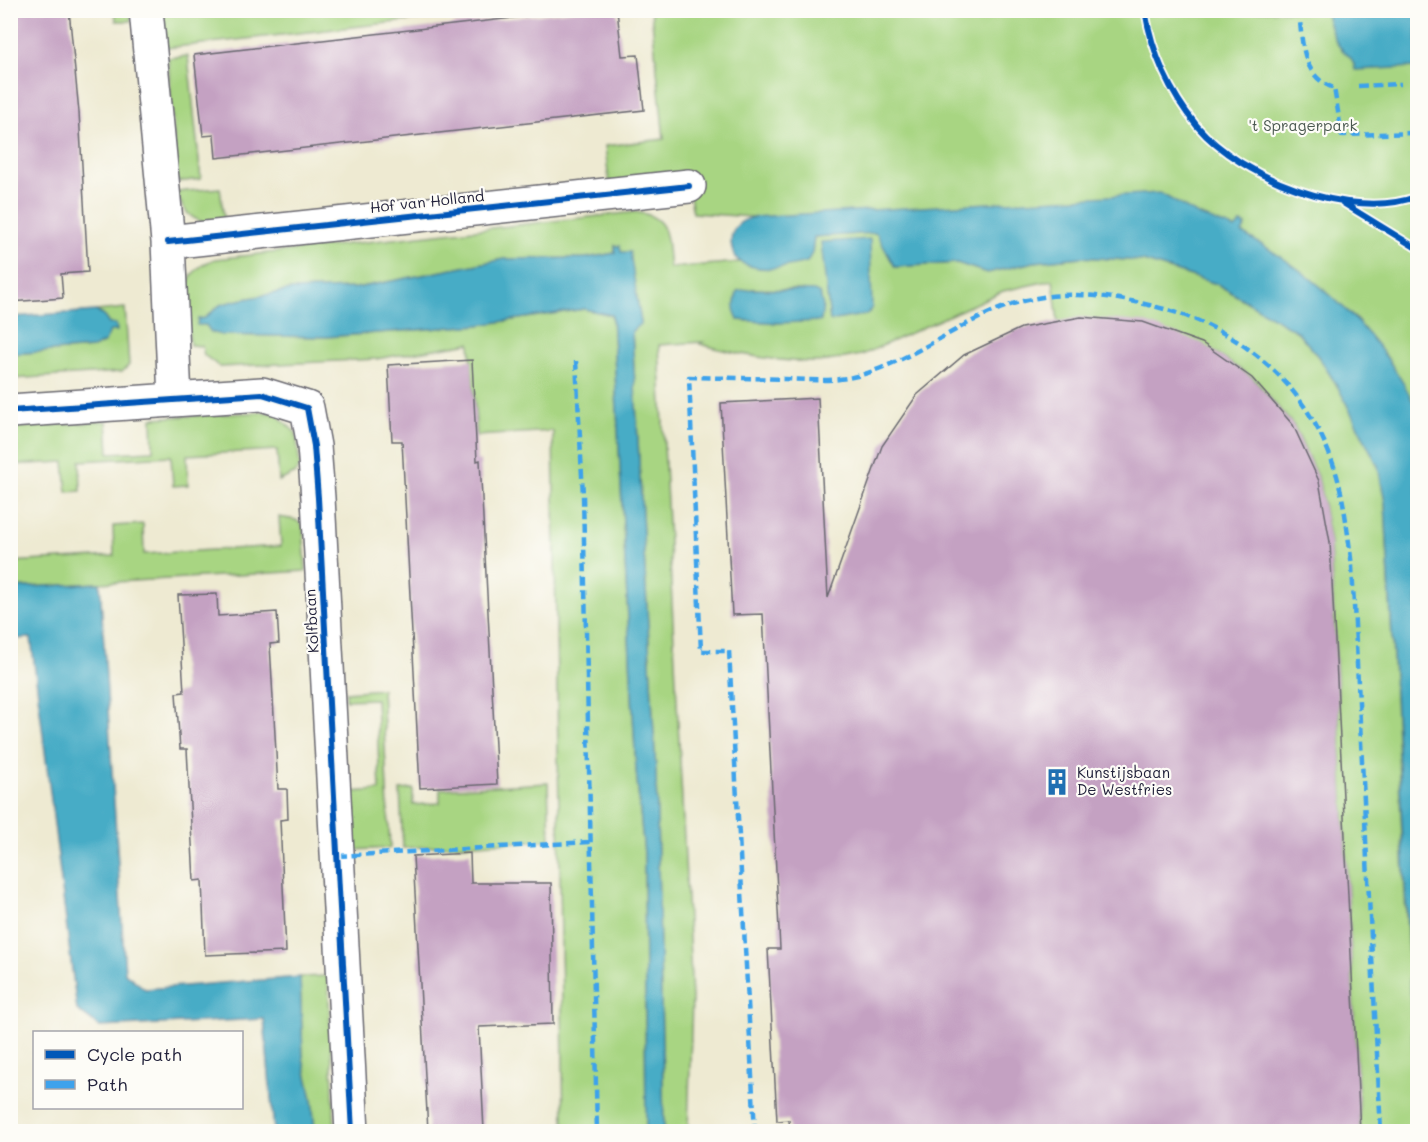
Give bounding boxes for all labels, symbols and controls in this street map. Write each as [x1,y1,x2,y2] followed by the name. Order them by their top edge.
[1249,115,1357,135] park label: 't Spragerpark
[369,185,485,217] street label: Hof van Holland
[299,588,323,654] street label: Kolfbaan
[1077,762,1172,799] place label: Kunstijsbaan De Westfries
[1042,767,1072,797] building icon: Kunstijsbaan De Westfries
[33,1031,243,1109] legend
[87,1042,182,1066] text: Cycle path
[87,1072,127,1096] text: Path

